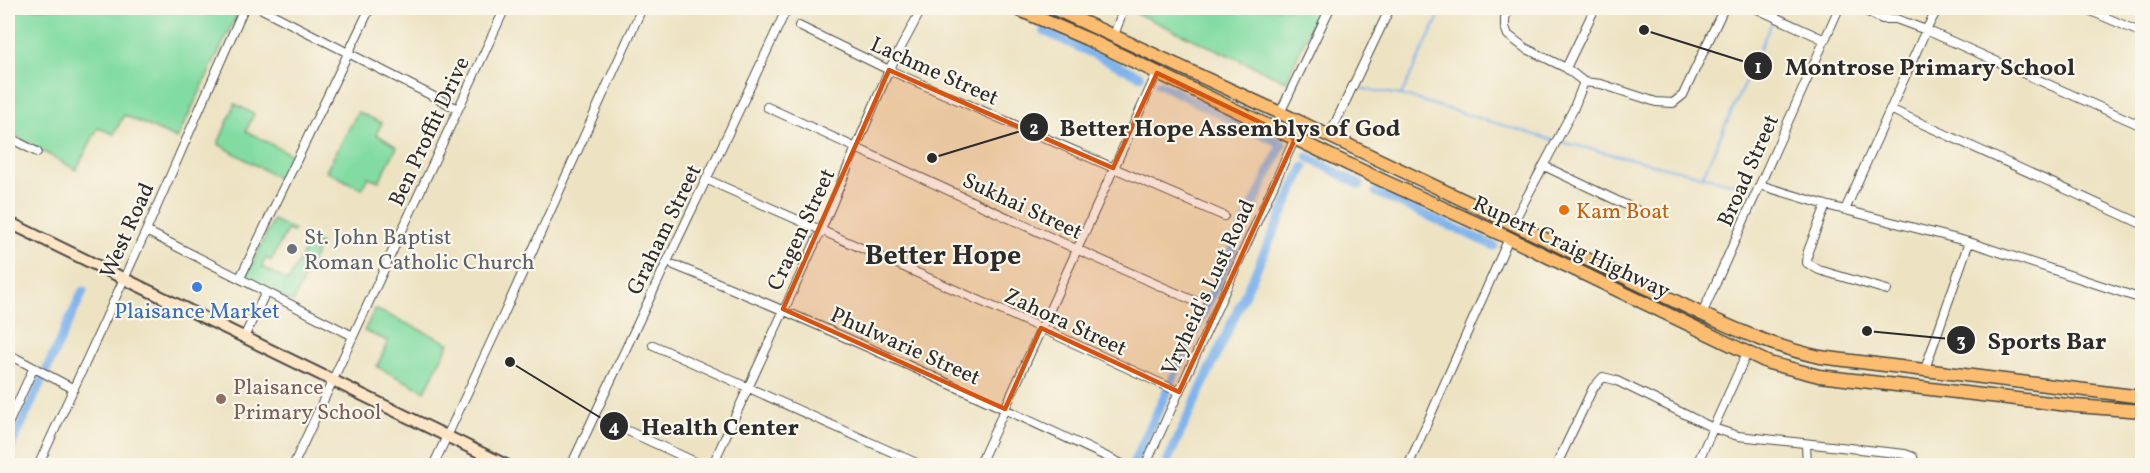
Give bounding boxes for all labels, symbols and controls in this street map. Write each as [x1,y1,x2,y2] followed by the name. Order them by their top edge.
[865,30,1003,115] street label: Lachme Street
[1743,45,2087,87] callout: Montrose Primary School
[382,52,479,212] street label: Ben Proffit Drive
[1785,52,2075,86] text: Montrose Primary School
[1754,56,1762,81] text: 1
[1019,106,1412,148] callout: Better Hope Assemblys of God
[1711,110,1788,232] street label: Broad Street
[1060,113,1401,147] text: Better Hope Assemblys of God
[1029,117,1039,142] text: 2
[620,159,710,301] street label: Graham Street
[760,164,844,296] street label: Cragen Street
[957,166,1087,249] street label: Sukhai Street
[93,178,163,284] street label: West Road
[1467,189,1675,308] street label: Rupert Craig Highway
[1155,195,1264,381] street label: Vryheid's Lust Road
[1576,197,1670,228] place label: Kam Boat
[1557,203,1571,217] marker: Kam Boat
[304,223,535,279] place label: St. John Baptist Roman Catholic Church
[865,237,1021,276] district label: Better Hope
[285,242,299,256] marker: St. John Baptist Roman Catholic Church
[190,280,204,294] marker: Plaisance Market
[999,281,1132,365] street label: Zahora Street
[114,297,280,328] place label: Plaisance Market
[825,300,985,394] street label: Phulwarie Street
[1946,319,2119,361] callout: Sports Bar
[1987,326,2107,360] text: Sports Bar
[1956,330,1966,355] text: 3
[233,373,381,429] place label: Plaisance Primary School
[214,392,228,406] marker: Plaisance Primary School
[599,405,811,447] callout: Health Center
[641,412,799,446] text: Health Center
[609,416,620,441] text: 4

